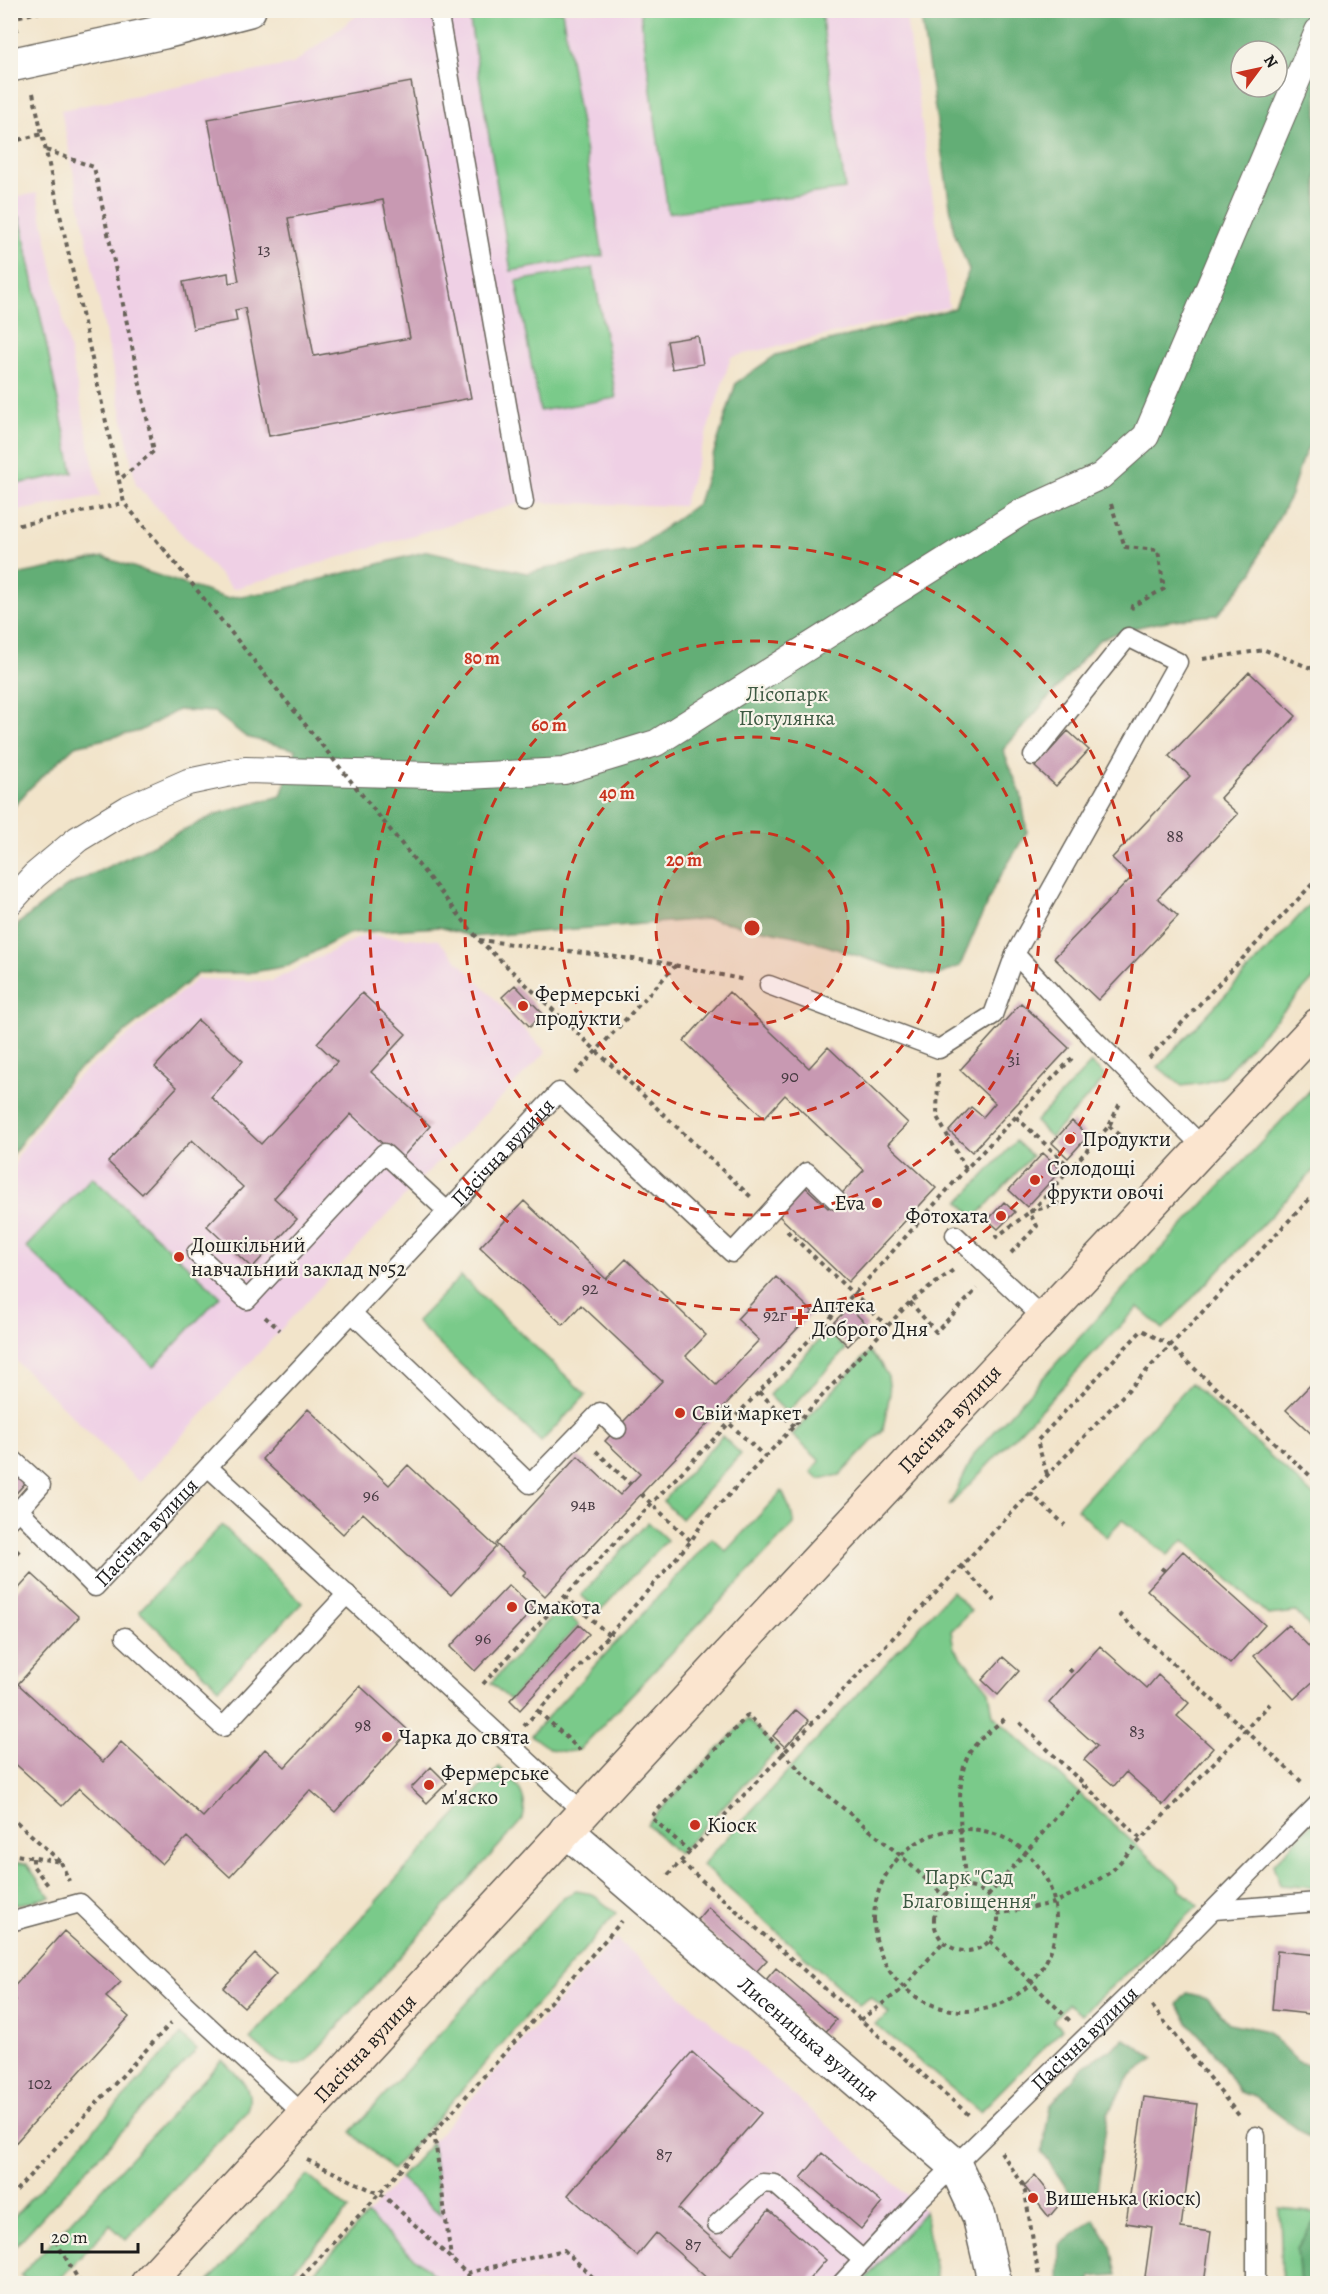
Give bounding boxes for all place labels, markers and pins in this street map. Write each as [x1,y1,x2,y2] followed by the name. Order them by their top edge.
[742,918,762,938] centre of rings
[535,980,640,1032] place label: Фермерські продукти
[516,999,530,1013] marker: Фермерські продукти
[1082,1125,1171,1153] place label: Продукти
[1063,1132,1077,1146] marker: Продукти
[1047,1154,1164,1206] place label: Солодощі фрукти овочі
[1028,1173,1042,1187] marker: Солодощі фрукти овочі
[834,1189,865,1217] place label: Eva
[870,1196,884,1210] marker: Eva
[905,1202,989,1230] place label: Фотохата
[994,1209,1008,1223] marker: Фотохата
[191,1231,406,1283] place label: Дошкільний навчальний заклад №52
[172,1250,186,1264] marker: Дошкільний навчальний заклад №52
[811,1291,928,1343] place label: Аптека Доброго Дня
[793,1310,807,1324] marker: Аптека Доброго Дня
[692,1399,801,1427] place label: Свій маркет
[673,1406,687,1420] marker: Свій маркет
[524,1593,601,1621] place label: Смакота
[505,1600,519,1614] marker: Смакота
[399,1723,530,1751] place label: Чарка до свята
[380,1730,394,1744] marker: Чарка до свята
[441,1759,549,1811] place label: Фермерське м'яско
[422,1778,436,1792] marker: Фермерське м'яско
[707,1811,757,1839] place label: Кіоск
[688,1818,702,1832] marker: Кіоск
[1045,2184,1201,2212] place label: Вишенька (кіоск)
[1026,2191,1040,2205] marker: Вишенька (кіоск)

